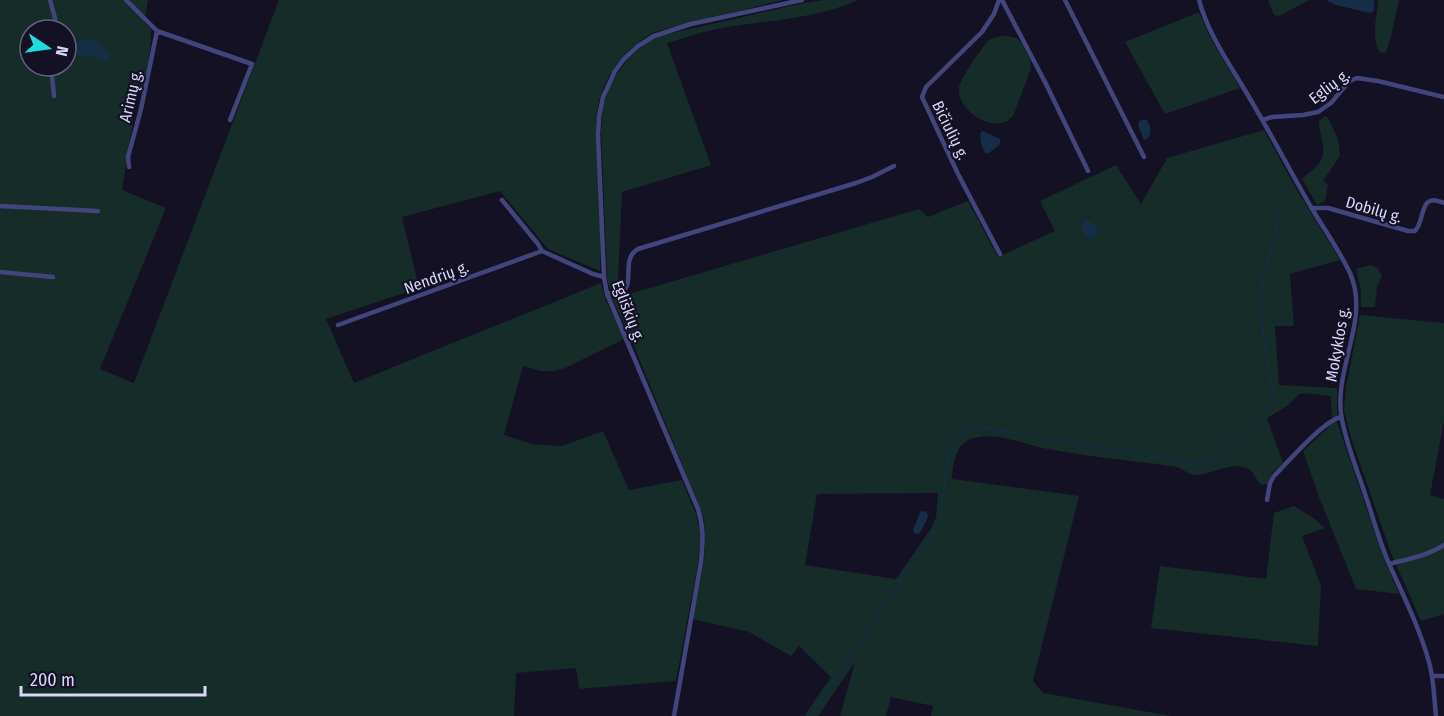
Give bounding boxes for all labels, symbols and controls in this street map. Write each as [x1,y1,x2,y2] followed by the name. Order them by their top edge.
[18,18,78,78] north arrow
[52,44,72,58] text: N
[1305,65,1353,108] street label: Eglių g.
[115,68,146,124] street label: Arimų g.
[928,98,973,163] street label: Bičiulių g.
[1344,192,1404,227] street label: Dobilų g.
[401,257,471,298] street label: Nendrių g.
[608,278,649,345] street label: Egliškių g.
[1322,305,1353,383] street label: Mokyklos g.
[21,659,206,697] scale bar
[30,669,75,691] text: 200 m

